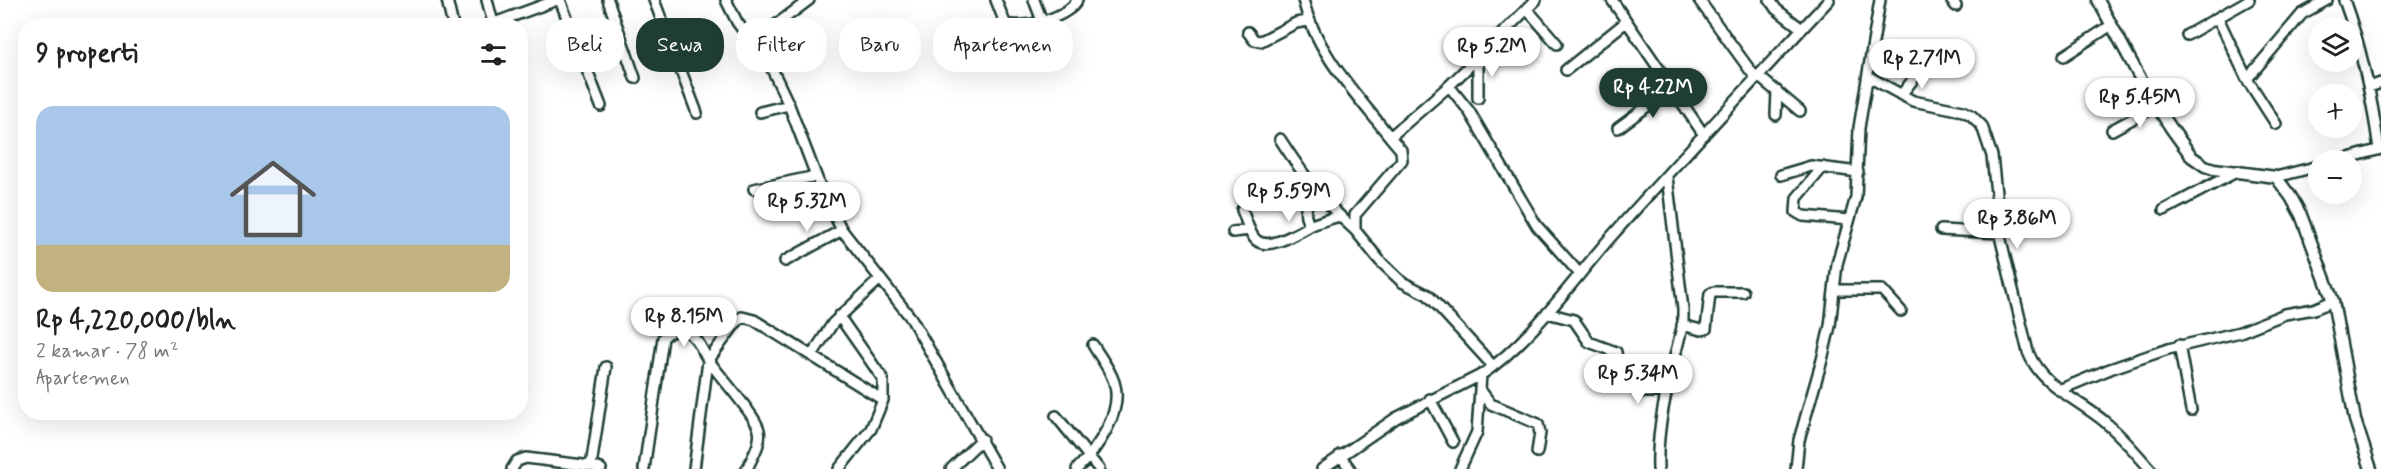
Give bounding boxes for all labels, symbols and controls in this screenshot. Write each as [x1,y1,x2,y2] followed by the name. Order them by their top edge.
[546,18,624,72] chip: Beli
[636,18,724,72] chip: Sewa
[736,18,827,72] chip: Filter
[839,18,921,72] chip: Baru
[933,18,1073,72] chip: Apartemen
[2308,18,2362,204] map controls
[2308,18,2362,72] button: layers
[1437,27,1547,78] pin: Rp 5.2M
[1457,33,1527,60] text: Rp 5.2M
[36,37,138,71] text: 9 properti
[477,38,510,71] icon: filters
[1860,39,1984,90] pin: Rp 2.71M
[1883,45,1961,72] text: Rp 2.71M
[1591,68,1715,119] pin: Rp 4.22M
[1613,74,1693,101] text: Rp 4.22M
[2078,78,2202,129] pin: Rp 5.45M
[2099,84,2181,111] text: Rp 5.45M
[2308,84,2362,138] button: +
[219,145,327,253] icon: home
[2308,150,2362,204] button: −
[1227,172,1351,223] pin: Rp 5.59M
[1247,178,1331,205] text: Rp 5.59M
[745,182,869,233] pin: Rp 5.32M
[767,188,847,215] text: Rp 5.32M
[1955,199,2079,250] pin: Rp 3.86M
[1978,205,2056,232] text: Rp 3.86M
[622,297,746,348] pin: Rp 8.15M
[645,303,723,330] text: Rp 8.15M
[36,304,236,338] text: Rp 4,220,000/bln
[36,338,179,365] text: 2 kamar · 78 m²
[1576,354,1700,405] pin: Rp 5.34M
[1598,360,1678,387] text: Rp 5.34M
[36,365,129,392] text: Apartemen

